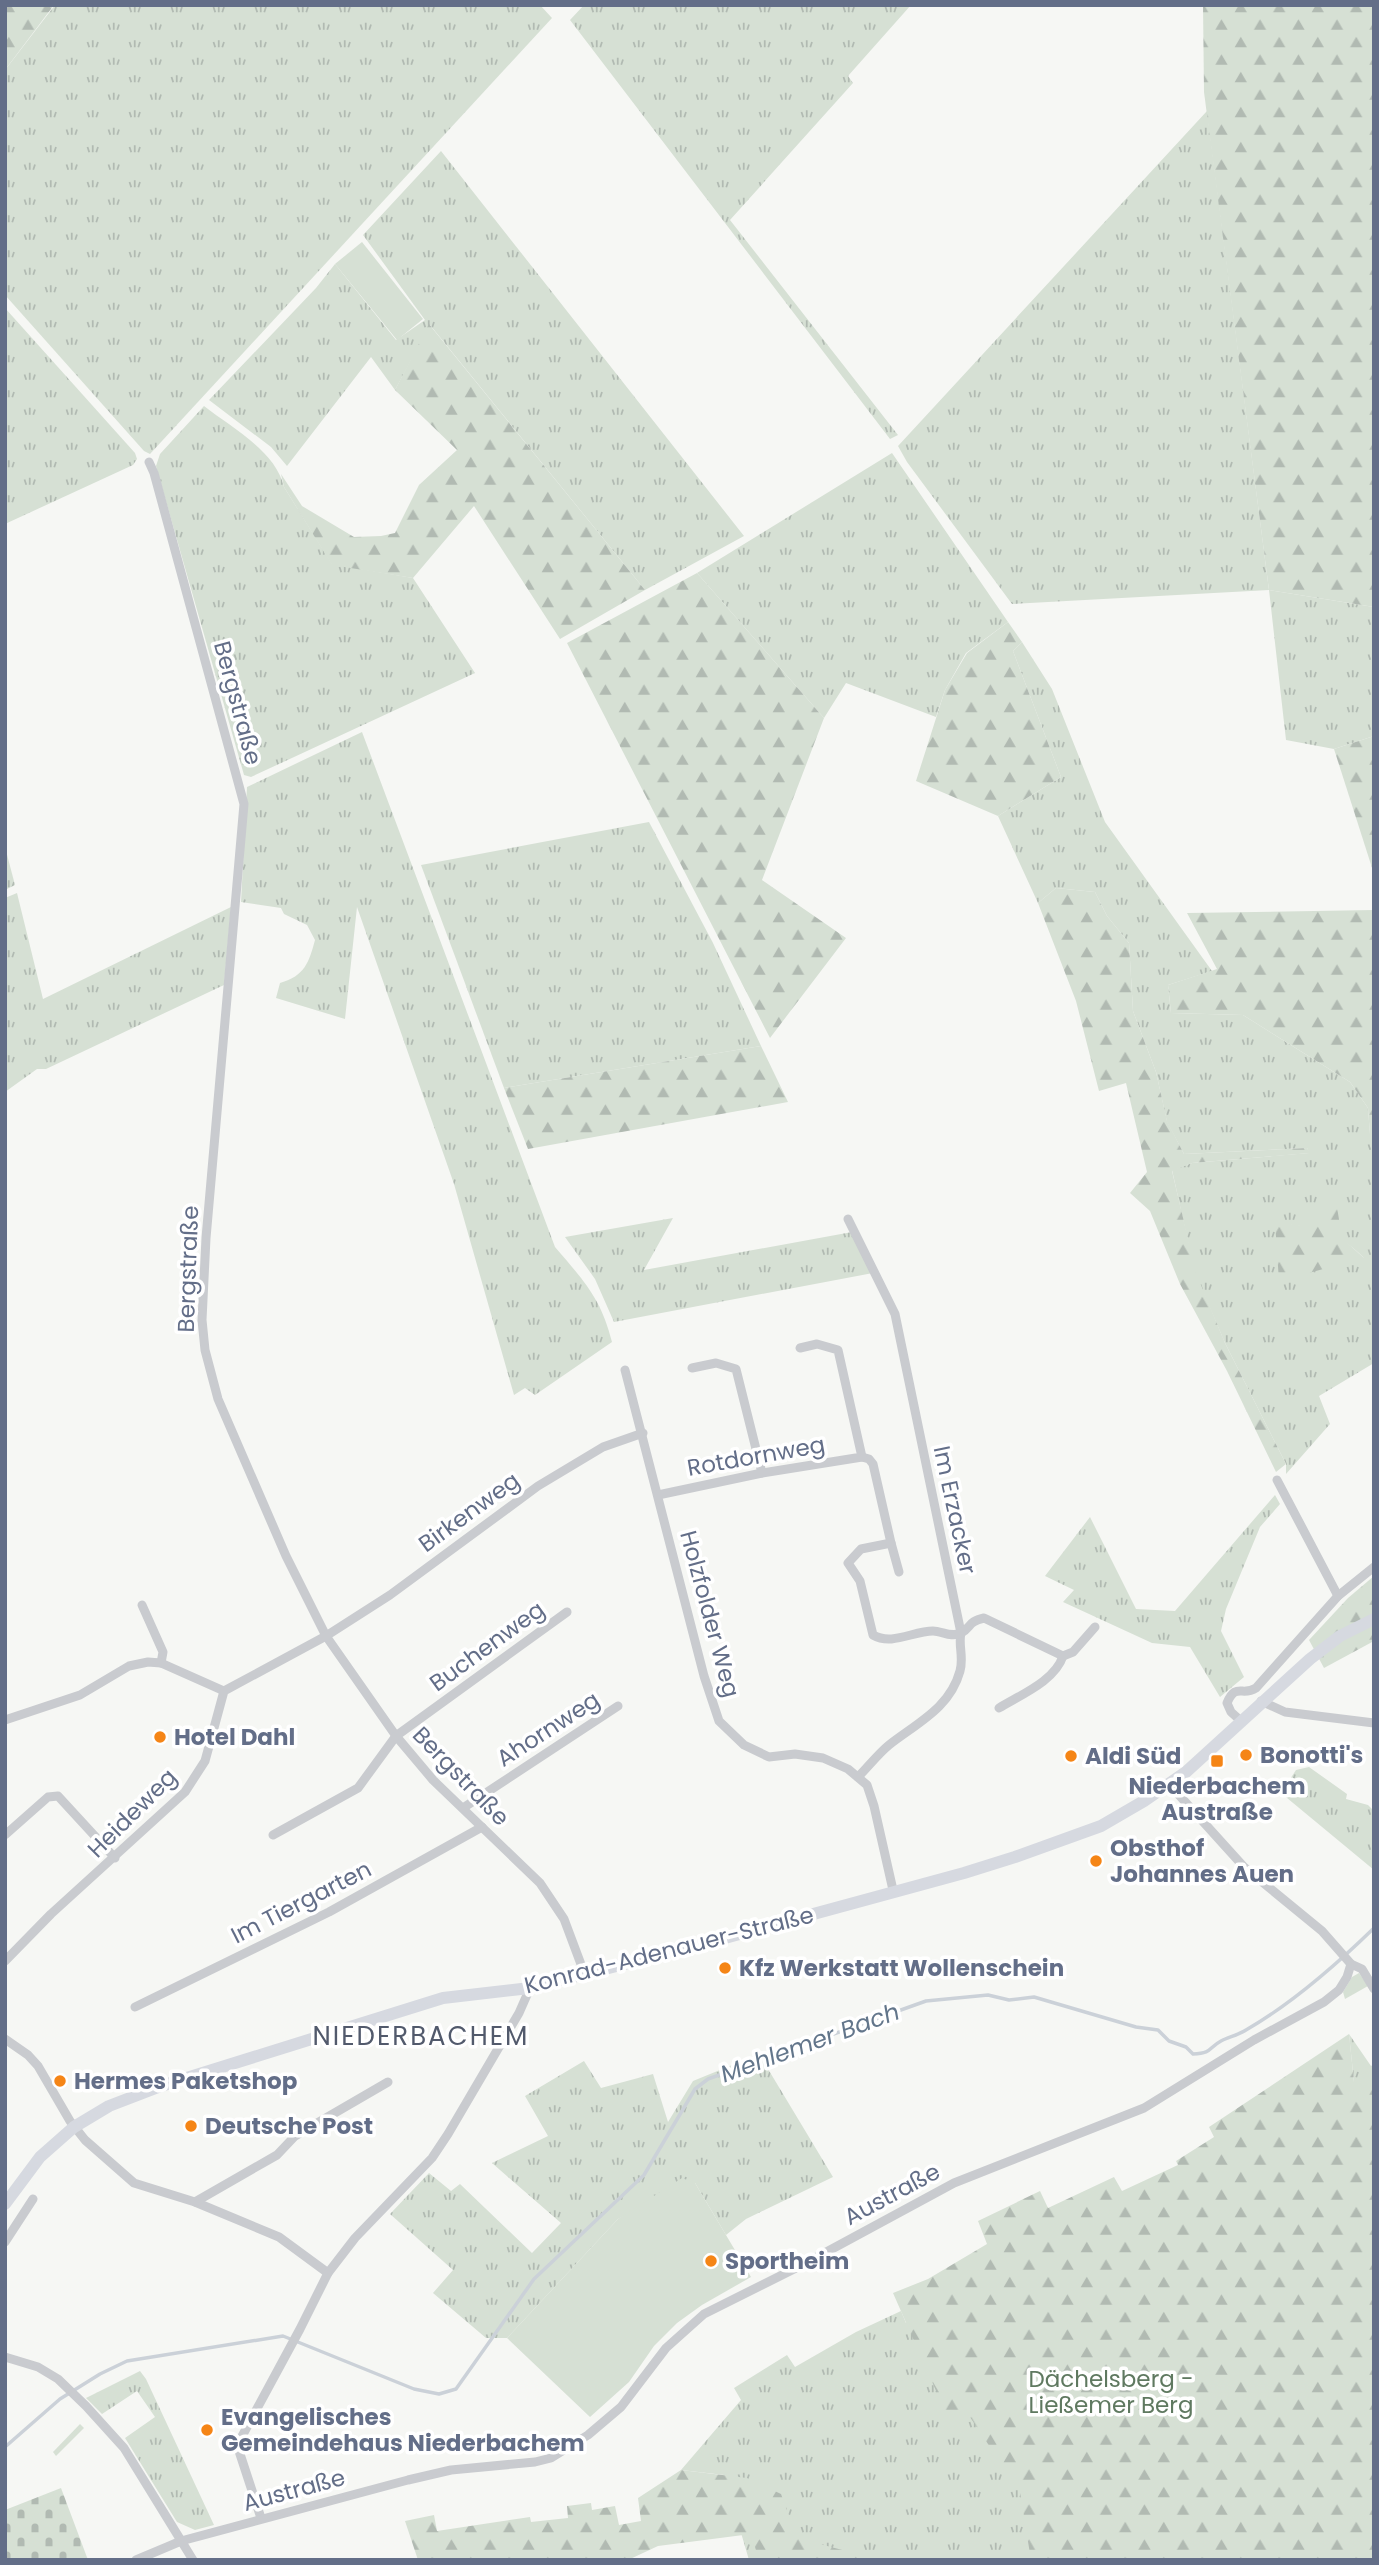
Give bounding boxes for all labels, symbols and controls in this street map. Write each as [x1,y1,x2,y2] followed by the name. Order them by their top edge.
[206,638,270,768] street label: Bergstraße
[170,1205,206,1333] street label: Bergstraße
[685,1428,827,1484] street label: Rotdornweg
[926,1443,984,1577] street label: Im Erzacker
[412,1464,526,1560] street label: Birkenweg
[672,1527,748,1701] street label: Holzfolder Weg
[423,1593,551,1699] street label: Buchenweg
[490,1684,606,1774] street label: Ahornweg
[405,1719,517,1833] street label: Bergstraße
[174,1721,295,1753] place label: Hotel Dahl
[152,1729,168,1745] marker: Hotel Dahl
[1260,1739,1363,1771] place label: Bonotti's
[1085,1740,1181,1772] place label: Aldi Süd
[1238,1747,1254,1763] marker: Bonotti's
[1063,1748,1079,1764] marker: Aldi Süd
[1209,1753,1225,1769] marker: Niederbachem Austraße
[80,1761,184,1865] street label: Heideweg
[1128,1770,1306,1828] place label: Niederbachem Austraße
[1110,1832,1294,1890] place label: Obsthof Johannes Auen
[225,1853,377,1951] street label: Im Tiergarten
[1088,1853,1104,1869] marker: Obsthof Johannes Auen
[521,1899,817,2001] street label: Konrad-Adenauer-Straße
[739,1952,1064,1984] place label: Kfz Werkstatt Wollenschein
[717,1960,733,1976] marker: Kfz Werkstatt Wollenschein
[716,1995,904,2090] water label: Mehlemer Bach
[313,2018,529,2054] district label: NIEDERBACHEM
[74,2065,297,2097] place label: Hermes Paketshop
[52,2073,68,2089] marker: Hermes Paketshop
[205,2110,373,2142] place label: Deutsche Post
[183,2118,199,2134] marker: Deutsche Post
[838,2155,946,2233] street label: Austraße
[725,2245,849,2277] place label: Sportheim
[703,2253,719,2269] marker: Sportheim
[1028,2363,1194,2421] park label: Dächelsberg - Ließemer Berg
[221,2401,585,2459] place label: Evangelisches Gemeindehaus Niederbachem
[199,2422,215,2438] marker: Evangelisches Gemeindehaus Niederbachem
[239,2461,349,2519] street label: Austraße

